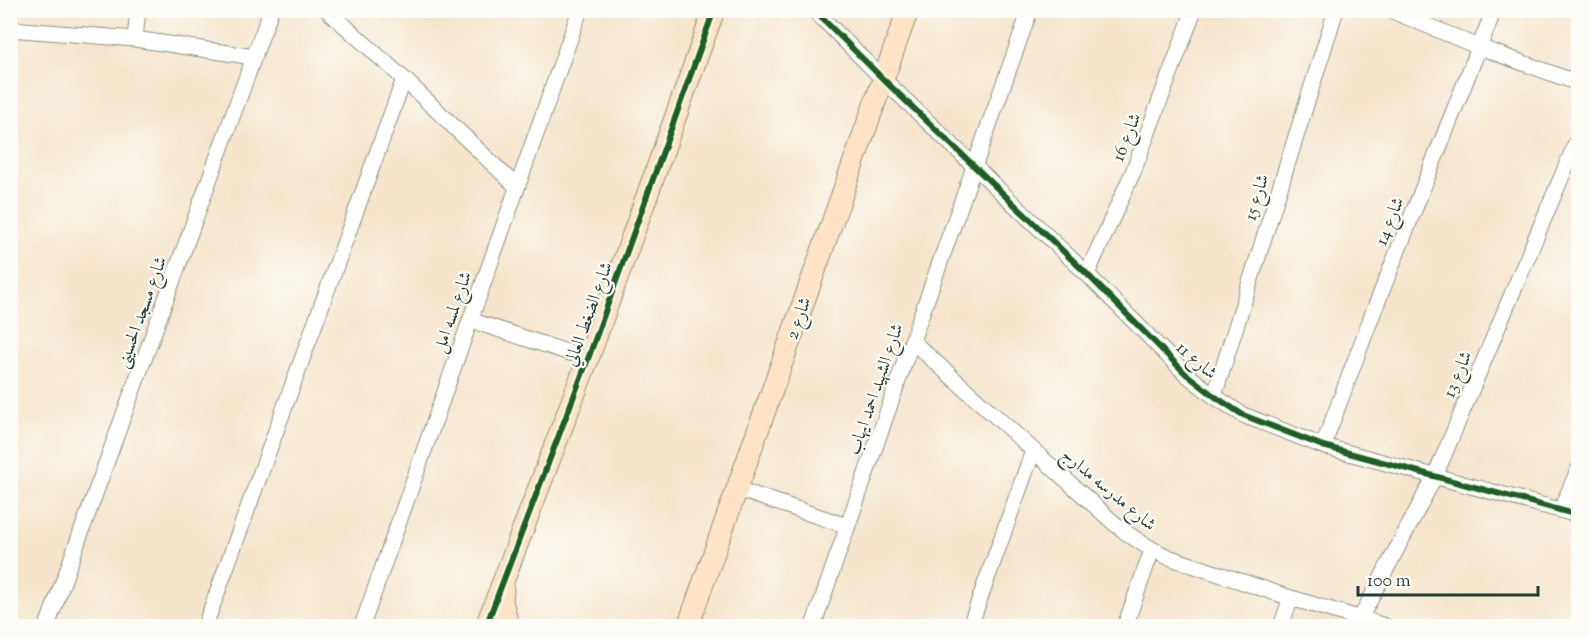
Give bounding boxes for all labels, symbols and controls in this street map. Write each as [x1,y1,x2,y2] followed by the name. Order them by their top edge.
[1106,110,1149,166] street label: شارع 16
[1239,171,1277,224] street label: شارع 15
[1369,194,1412,250] street label: شارع 14
[111,253,175,372] street label: شارع مسجد الحسينى
[559,259,621,371] street label: شارع الضغط العالي
[428,268,480,357] street label: شارع لمسه امل
[780,294,820,344] street label: شارع 2
[842,320,912,459] street label: شارع الشهيد احمد ايهاب
[1169,336,1222,387] street label: شارع 11
[1437,347,1480,402] street label: شارع 13
[1054,443,1161,539] street label: شارع مدرسه مدارج
[1358,559,1538,597] scale bar
[1367,569,1411,595] text: 100 m

